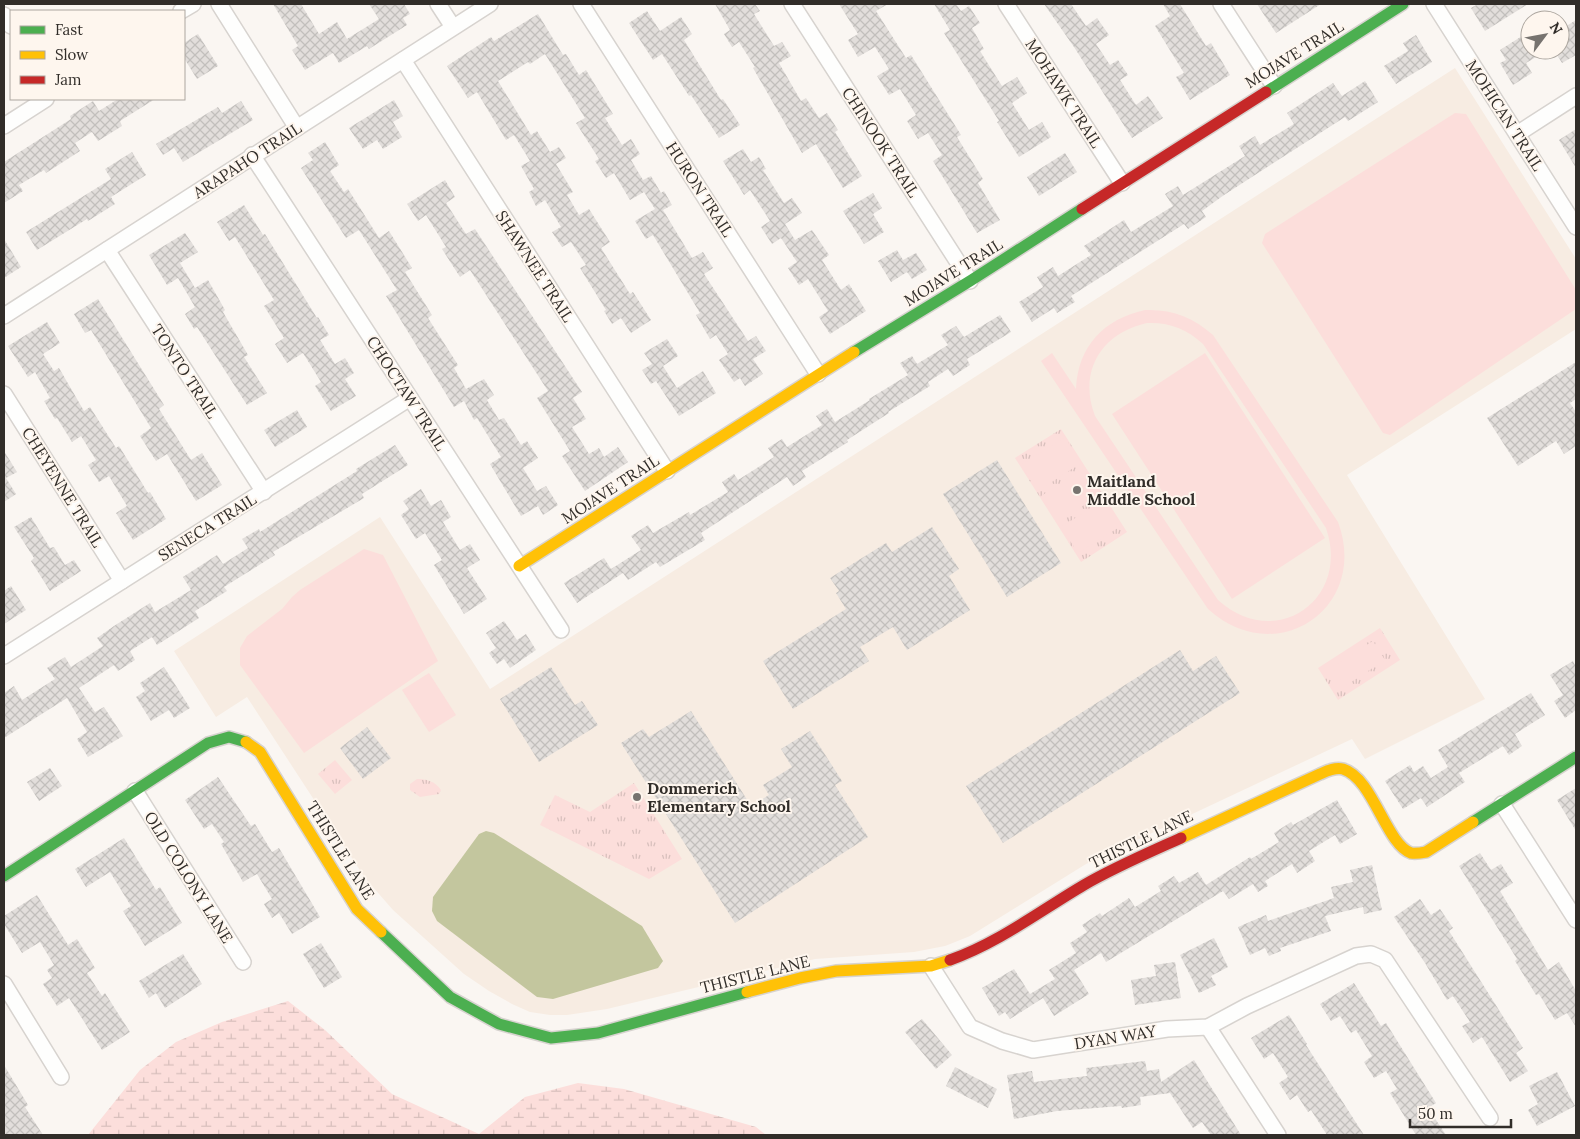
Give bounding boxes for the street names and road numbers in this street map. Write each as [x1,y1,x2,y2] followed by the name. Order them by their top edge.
[1241,16,1347,92] street label: MOJAVE TRAIL
[1021,35,1107,151] street label: MOHAWK TRAIL
[1462,56,1548,174] street label: MOHICAN TRAIL
[838,83,924,201] street label: CHINOOK TRAIL
[188,118,305,203] street label: ARAPAHO TRAIL
[662,138,738,240] street label: HURON TRAIL
[492,207,578,325] street label: SHAWNEE TRAIL
[900,234,1006,310] street label: MOJAVE TRAIL
[147,320,223,422] street label: TONTO TRAIL
[363,332,451,454] street label: CHOCTAW TRAIL
[18,423,108,551] street label: CHEYENNE TRAIL
[558,450,662,528] street label: MOJAVE TRAIL
[154,489,260,565] street label: SENECA TRAIL
[303,797,379,903] street label: THISTLE LANE
[1086,805,1196,873] street label: THISTLE LANE
[140,808,238,947] street label: OLD COLONY LANE
[698,951,812,997] street label: THISTLE LANE
[1073,1021,1158,1053] street label: DYAN WAY

